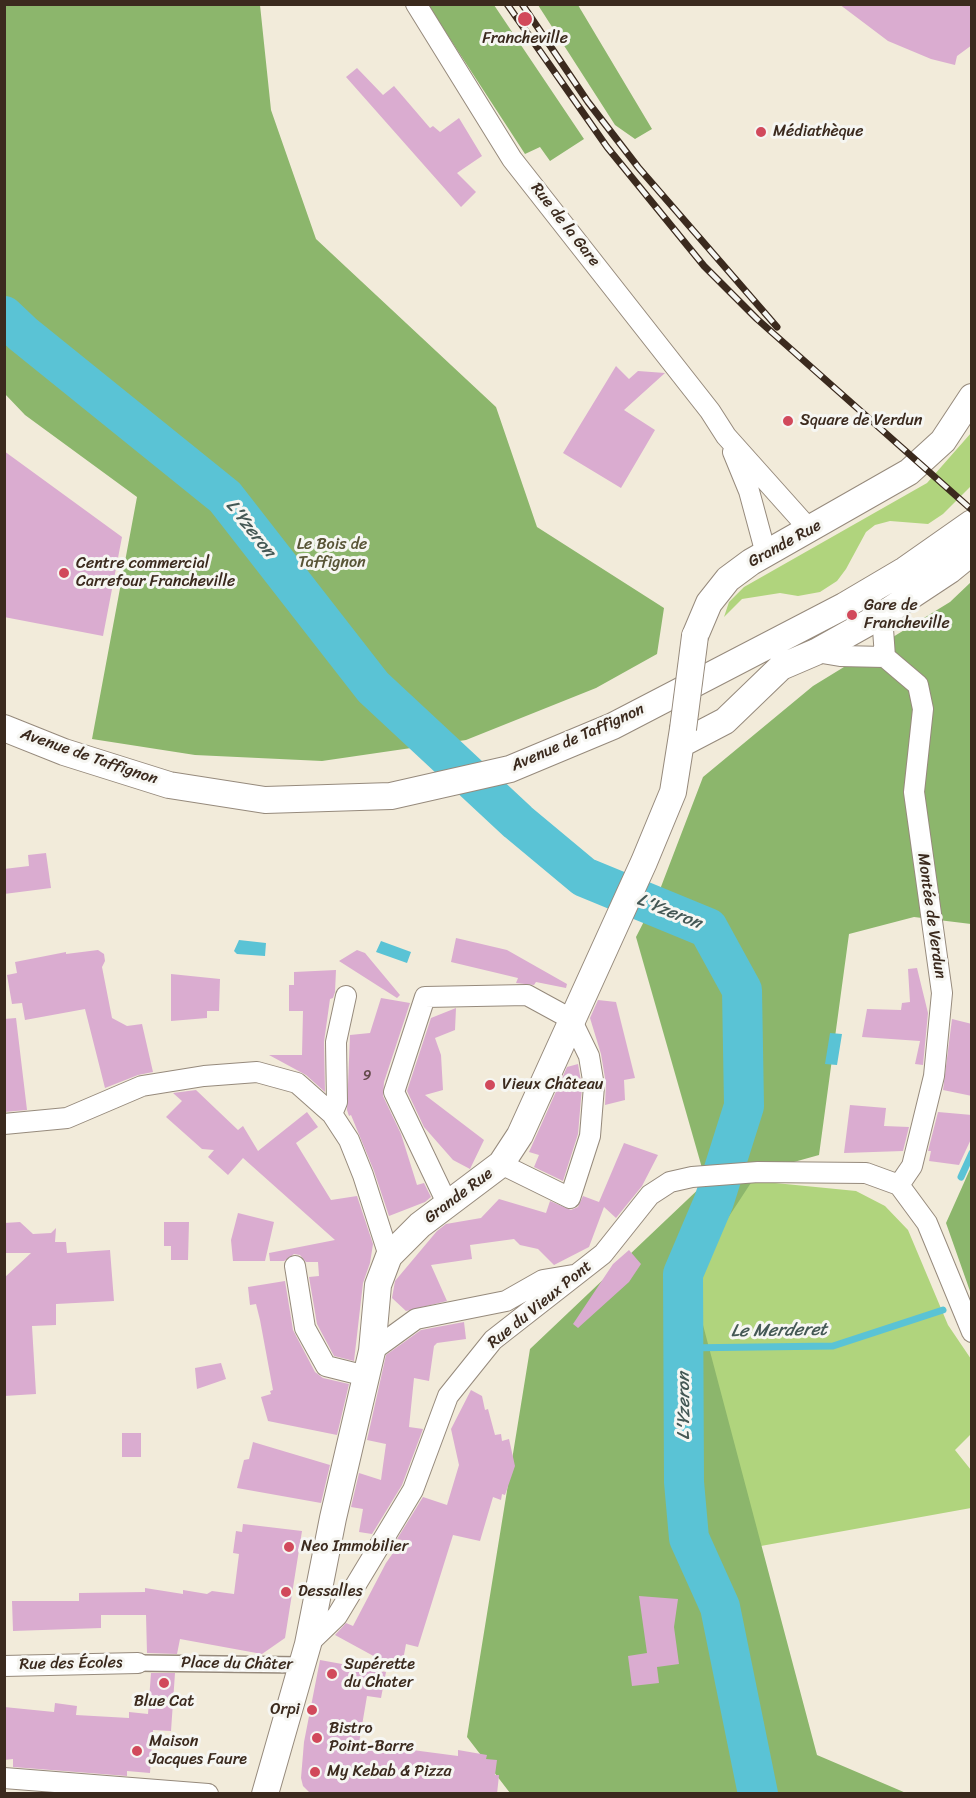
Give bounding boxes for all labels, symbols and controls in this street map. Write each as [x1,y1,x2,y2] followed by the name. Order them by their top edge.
[516,10,534,28] marker: Francheville
[482,29,568,49] place label: Francheville
[773,122,863,142] place label: Médiathèque
[754,125,768,139] marker: Médiathèque
[526,179,604,271] street label: Rue de la Gare
[800,411,922,431] place label: Square de Verdun
[781,414,795,428] marker: Square de Verdun
[221,496,279,562] water label: L'Yzeron
[745,516,825,572] street label: Grande Rue
[297,535,367,573] park label: Le Bois de Taffignon
[76,554,235,592] place label: Centre commercial Carrefour Francheville
[57,566,71,580] marker: Centre commercial Carrefour Francheville
[864,596,950,634] place label: Gare de Francheville
[845,608,859,622] marker: Gare de Francheville
[508,700,648,776] street label: Avenue de Taffignon
[18,725,160,789] street label: Avenue de Taffignon
[913,852,949,980] street label: Montée de Verdun
[634,889,704,935] water label: L'Yzeron
[363,1068,371,1084] house number: 9
[502,1075,603,1095] place label: Vieux Château
[483,1078,497,1092] marker: Vieux Château
[421,1164,497,1228] street label: Grande Rue
[484,1257,596,1353] street label: Rue du Vieux Pont
[731,1319,827,1343] water label: Le Merderet
[673,1372,695,1440] water label: L'Yzeron
[301,1537,408,1557] place label: Neo Immobilier
[282,1540,296,1554] marker: Neo Immobilier
[298,1582,363,1602] place label: Dessalles
[279,1585,293,1599] marker: Dessalles
[181,1653,293,1675] street label: Place du Châter
[19,1654,123,1674] street label: Rue des Écoles
[344,1655,415,1693] place label: Supérette du Chater
[325,1667,339,1681] marker: Supérette du Chater
[157,1676,171,1690] marker: Blue Cat
[134,1692,194,1712] place label: Blue Cat
[270,1700,300,1720] place label: Orpi
[305,1703,319,1717] marker: Orpi
[329,1719,414,1757] place label: Bistro Point-Barre
[310,1731,324,1745] marker: Bistro Point-Barre
[149,1732,247,1770] place label: Maison Jacques Faure
[130,1744,144,1758] marker: Maison Jacques Faure
[327,1762,452,1782] place label: My Kebab & Pizza
[308,1765,322,1779] marker: My Kebab & Pizza

